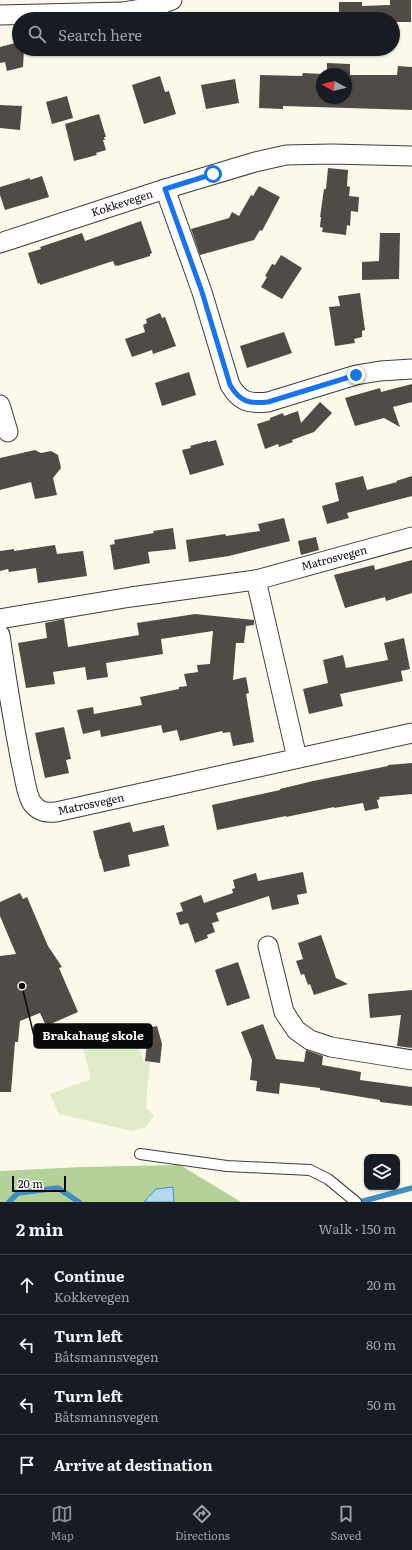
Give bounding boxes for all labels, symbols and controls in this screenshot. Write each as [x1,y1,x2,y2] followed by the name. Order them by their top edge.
[12,12,400,56] search box
[26,23,48,45] icon: search
[58,23,142,46] text: Search here
[316,68,352,104] north arrow
[204,165,222,183] route start
[89,185,155,220] street label: Kokkevegen
[347,366,365,384] route end
[299,541,368,574] street label: Matrosvegen
[56,788,126,818] street label: Matrosvegen
[34,1024,152,1048] callout: Brakahaug skole
[42,1026,144,1044] text: Brakahaug skole
[364,1154,400,1190] map controls
[364,1154,400,1190] button: layers
[12,1174,66,1193] scale bar
[18,1175,43,1191] text: 20 m
[16,1216,64,1241] text: 2 min
[319,1219,396,1238] text: Walk · 150 m
[54,1264,124,1287] text: Continue
[16,1274,38,1296] icon: ahead
[367,1275,396,1294] text: 20 m
[54,1287,130,1306] text: Kokkevegen
[54,1324,123,1347] text: Turn left
[16,1334,38,1356] icon: left
[366,1335,396,1354] text: 80 m
[54,1347,159,1366] text: Båtsmannsvegen
[54,1384,123,1407] text: Turn left
[16,1394,38,1416] icon: left
[367,1395,396,1414] text: 50 m
[54,1407,159,1426] text: Båtsmannsvegen
[54,1453,213,1476] text: Arrive at destination
[16,1454,38,1476] icon: arrive
[50,1503,74,1543] tab: Map
[175,1503,230,1543] tab: Directions
[331,1503,361,1543] tab: Saved

